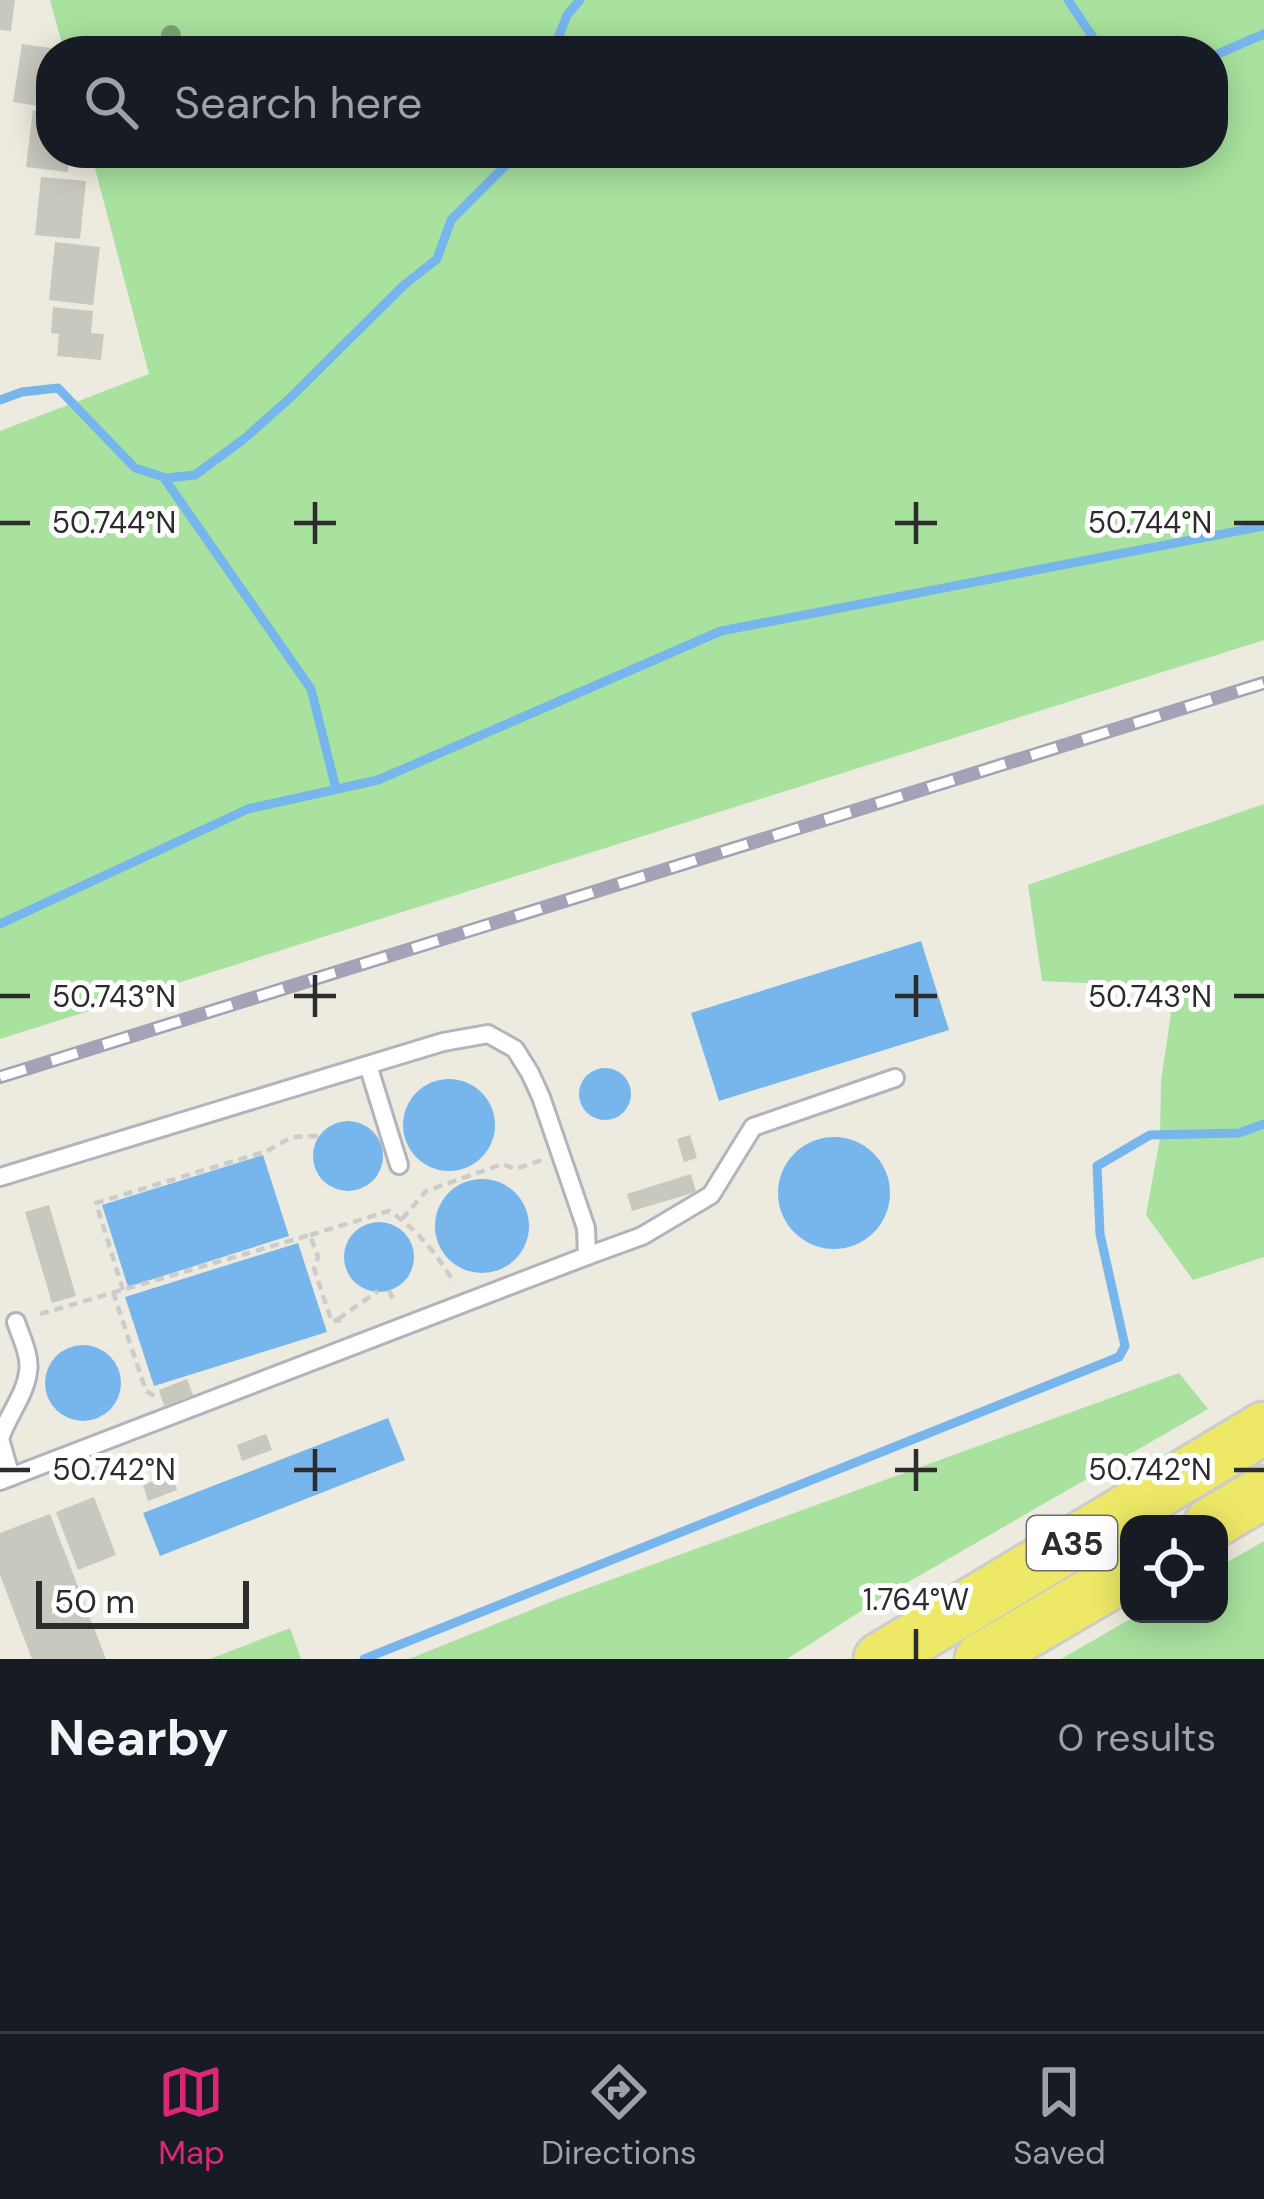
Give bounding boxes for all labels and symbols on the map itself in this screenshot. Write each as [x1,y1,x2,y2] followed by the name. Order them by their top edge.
[52,503,176,542] text: 50.744°N
[1088,503,1212,542] text: 50.744°N
[52,977,176,1016] text: 50.743°N
[1088,977,1212,1016] text: 50.743°N
[52,1450,176,1489] text: 50.742°N
[1088,1450,1212,1489] text: 50.742°N
[1027,1516,1117,1570] road number: A35
[36,1575,249,1628] scale bar
[863,1580,969,1619] text: 1.764°W

